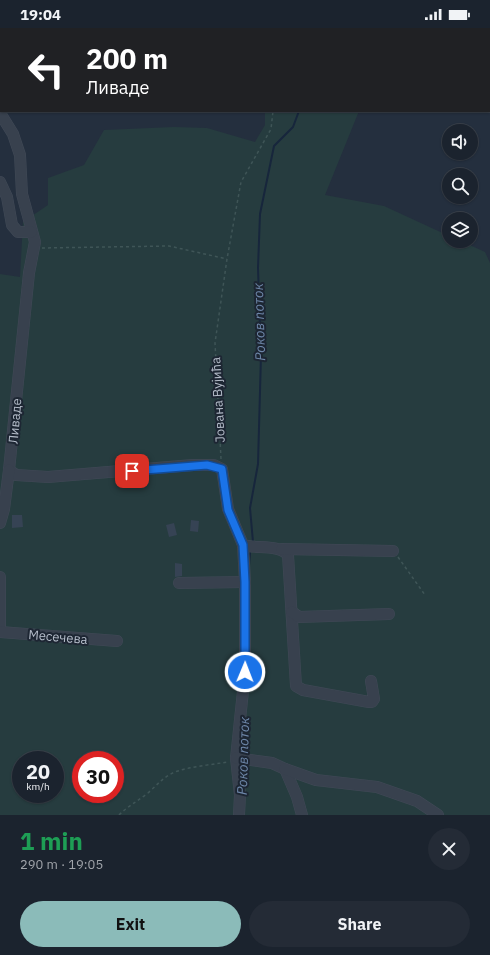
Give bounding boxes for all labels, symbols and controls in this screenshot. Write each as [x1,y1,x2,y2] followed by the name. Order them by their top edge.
[20,5,61,24] text: 19:04
[86,40,168,77] text: 200 m
[20,44,72,96] icon: left
[86,76,150,99] text: Ливаде
[442,124,478,248] map controls
[442,124,478,160] button: sound
[442,168,478,204] button: search
[442,212,478,248] button: layers
[249,282,269,361] water label: Роков поток
[207,357,229,443] street label: Јована Вујића
[5,397,25,445] street label: Ливаде
[115,454,149,488] pin
[121,460,143,482] icon: arrive
[28,626,88,648] street label: Месечева
[224,651,266,693] position arrow
[233,716,253,795] water label: Роков поток
[72,751,124,803] speed limit sign: 30
[26,758,50,785] text: 20
[26,780,50,793] text: km/h
[20,825,83,857] text: 1 min
[428,828,470,870] button: close
[20,856,103,873] text: 290 m · 19:05
[20,901,241,947] button: Exit
[249,901,470,947] button: Share

